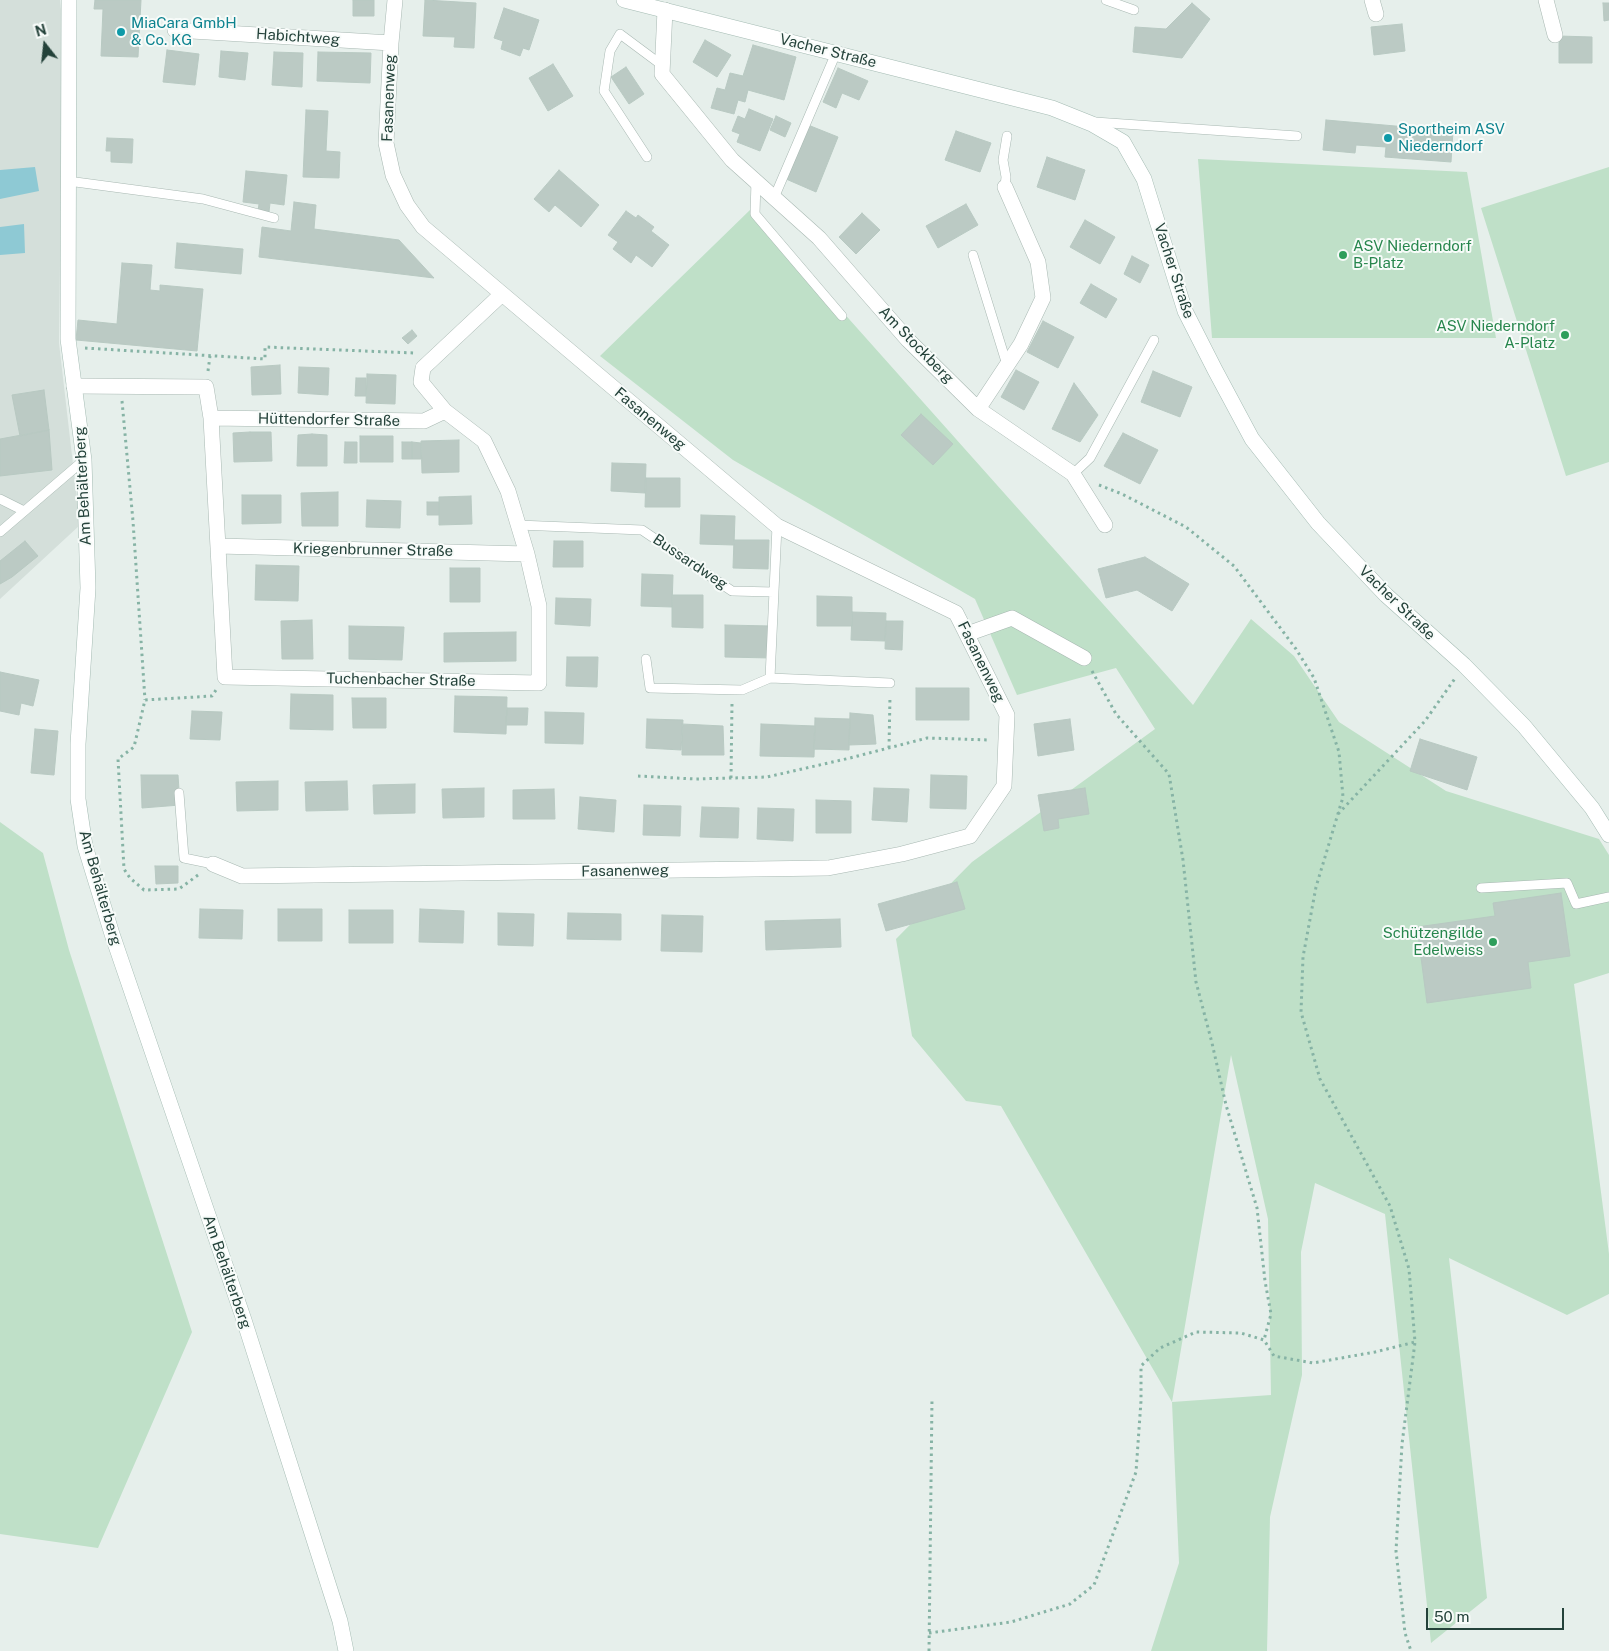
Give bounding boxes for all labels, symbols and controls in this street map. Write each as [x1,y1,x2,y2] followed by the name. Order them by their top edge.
[131,14,237,49] place label: MiaCara GmbH & Co. KG
[20,20,70,70] north arrow
[33,21,48,40] text: N
[256,25,340,49] street label: Habichtweg
[115,26,127,38] marker: MiaCara GmbH & Co. KG
[778,30,878,72] street label: Vacher Straße
[378,54,400,142] street label: Fasanenweg
[1398,120,1505,155] place label: Sportheim ASV Niederndorf
[1382,132,1394,144] marker: Sportheim ASV Niederndorf
[1150,221,1198,321] street label: Vacher Straße
[1353,237,1472,272] place label: ASV Niederndorf B-Platz
[1337,249,1349,261] marker: ASV Niederndorf B-Platz
[875,303,957,387] street label: Am Stockberg
[1436,317,1555,352] place label: ASV Niederndorf A-Platz
[1559,329,1571,341] marker: ASV Niederndorf A-Platz
[611,384,689,454] street label: Fasanenweg
[258,410,400,430] street label: Hüttendorfer Straße
[71,426,95,546] street label: Am Behälterberg
[649,530,731,594] street label: Bussardweg
[293,540,453,560] street label: Kriegenbrunner Straße
[1355,562,1439,644] street label: Vacher Straße
[954,619,1008,705] street label: Fasanenweg
[326,670,476,690] street label: Tuchenbacher Straße
[75,828,125,948] street label: Am Behälterberg
[581,861,669,881] street label: Fasanenweg
[1383,924,1483,959] place label: Schützengilde Edelweiss
[1487,936,1499,948] marker: Schützengilde Edelweiss
[199,1213,255,1331] street label: Am Behälterberg
[1429,1598,1566,1630] scale bar
[1434,1608,1469,1625] text: 50 m

